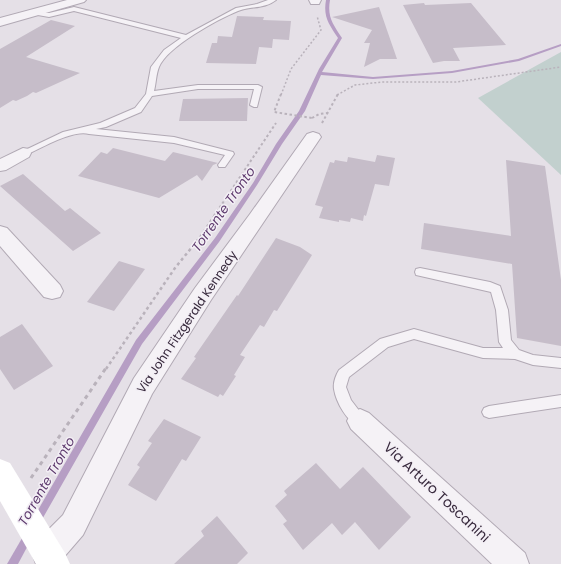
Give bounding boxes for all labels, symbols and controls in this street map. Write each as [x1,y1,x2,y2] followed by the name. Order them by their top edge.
[187,163,260,256] water label: Torrente Tronto
[132,247,241,396] street label: Via John Fitzgerald Kennedy
[13,433,80,529] water label: Torrente Tronto
[379,437,495,547] street label: Via Arturo Toscanini

